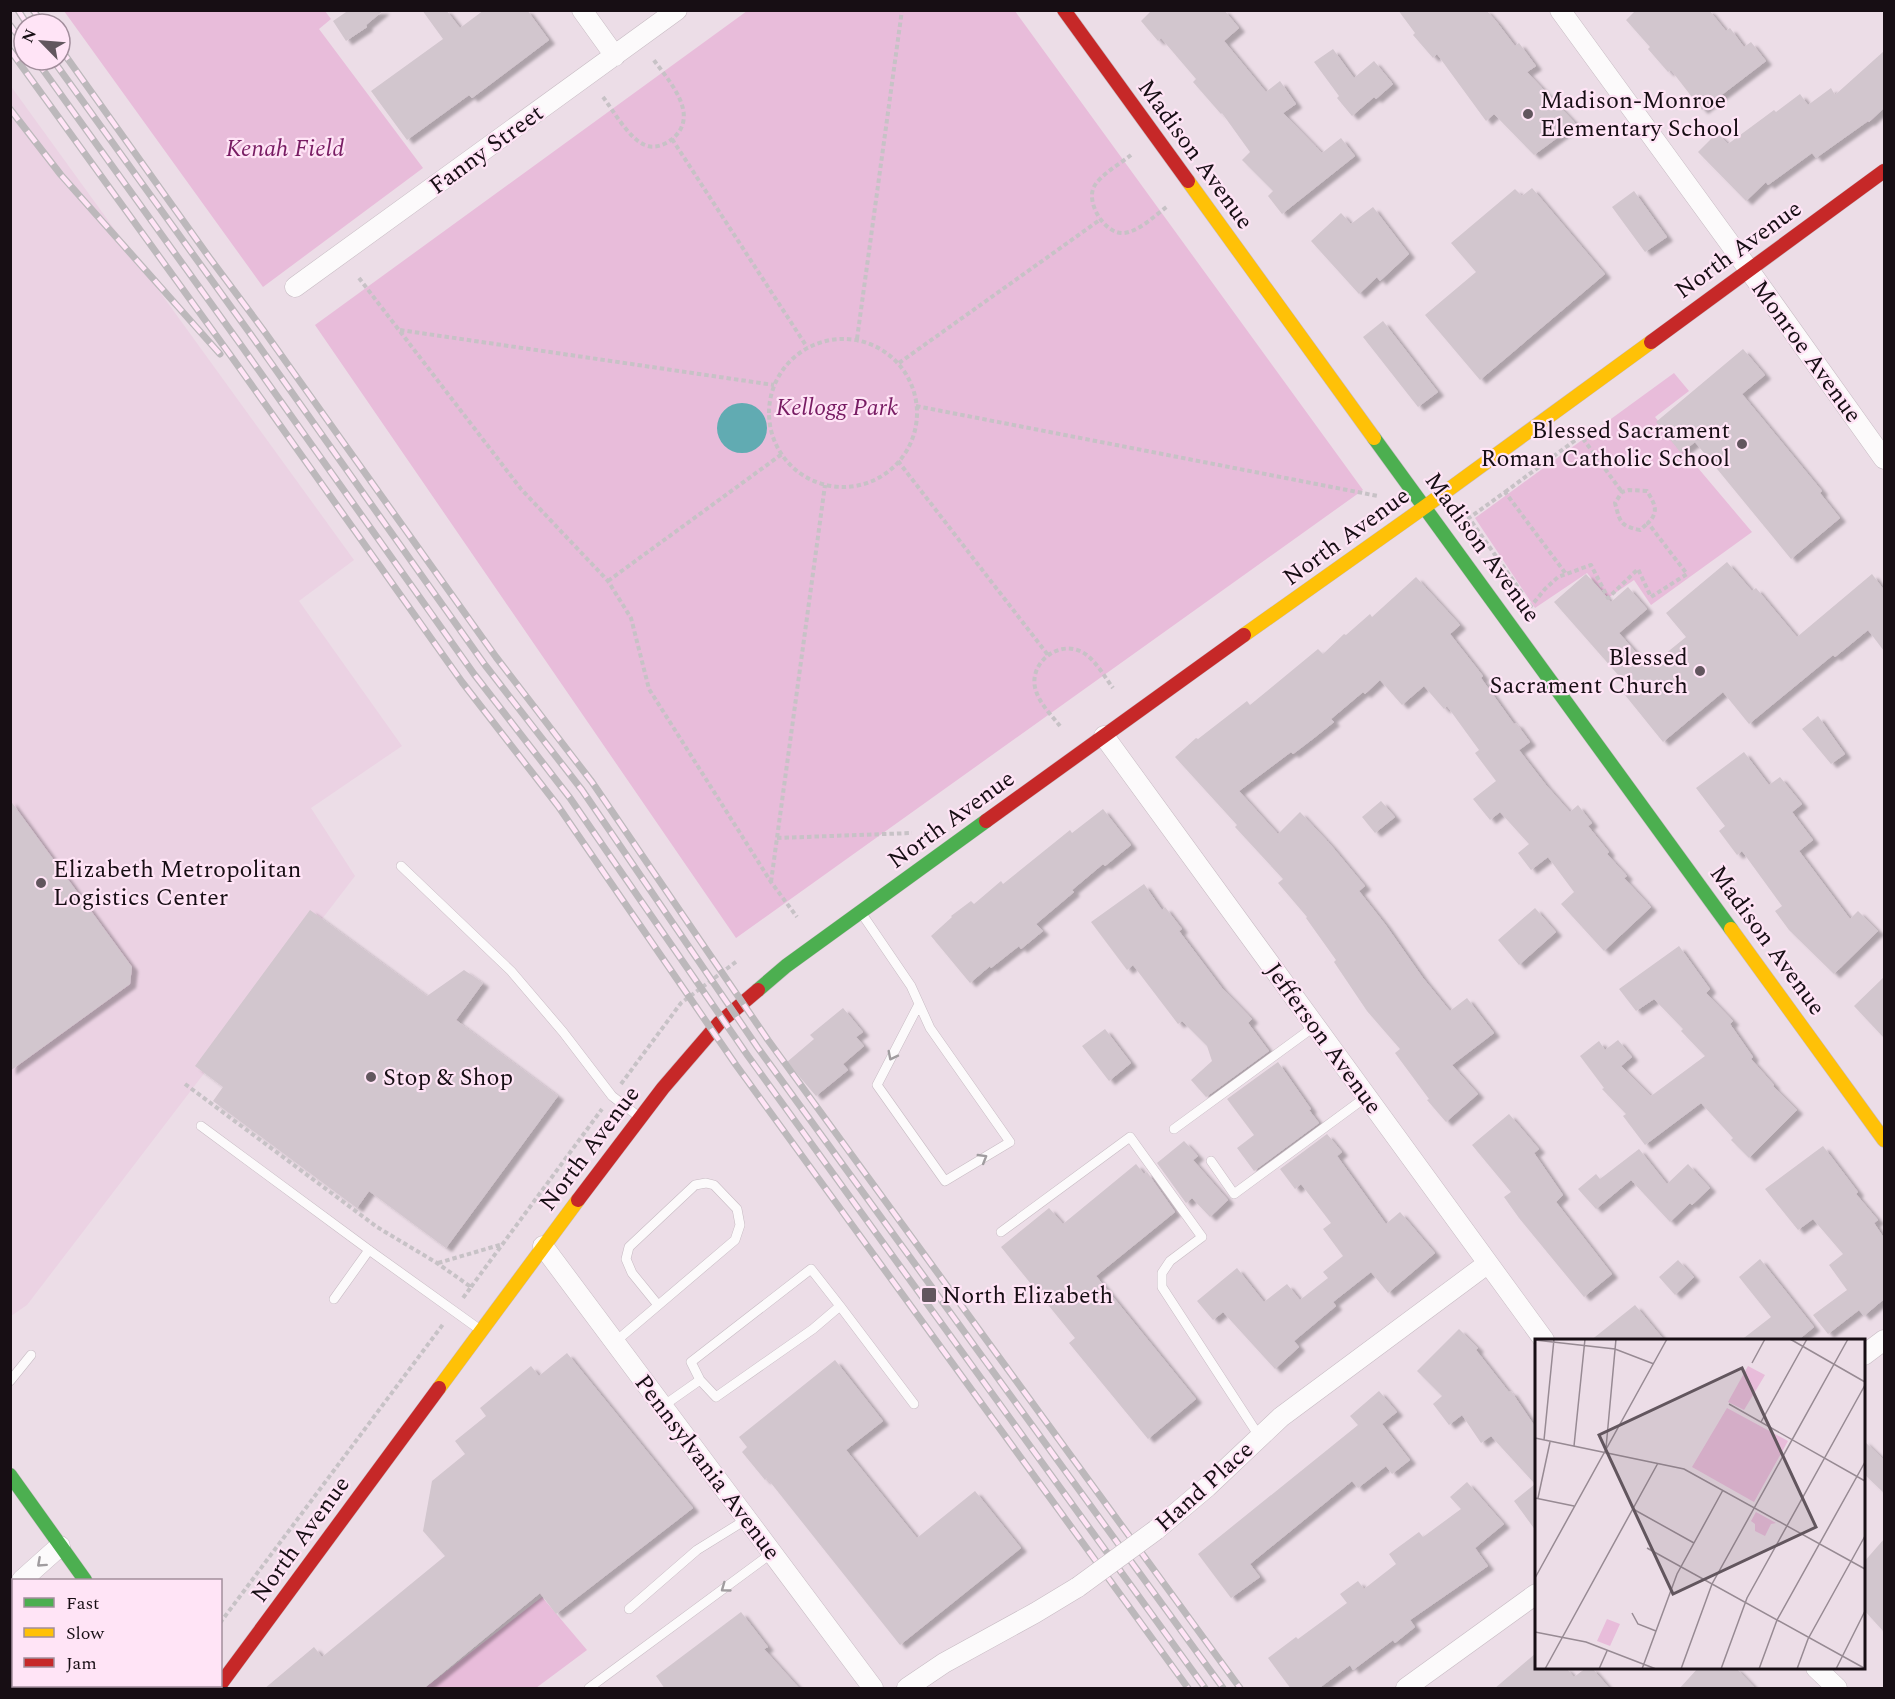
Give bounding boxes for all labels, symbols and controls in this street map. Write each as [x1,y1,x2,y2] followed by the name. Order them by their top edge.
[12,12,72,72] north arrow
[16,25,43,47] text: N
[1128,72,1262,237] street label: Madison Avenue
[1540,83,1740,147] place label: Madison-Monroe Elementary School
[422,96,551,204] street label: Fanny Street
[1521,107,1535,121] marker: Madison-Monroe Elementary School
[226,131,344,167] park label: Kenah Field
[1668,191,1810,308] street label: North Avenue
[1742,272,1871,431] street label: Monroe Avenue
[776,390,898,426] park label: Kellogg Park
[1481,413,1730,477] place label: Blessed Sacrament Roman Catholic School
[1735,437,1749,451] marker: Blessed Sacrament Roman Catholic School
[1415,465,1549,630] street label: Madison Avenue
[1276,478,1418,595] street label: North Avenue
[1489,640,1688,704] place label: Blessed Sacrament Church
[1693,664,1707,678] marker: Blessed Sacrament Church
[881,761,1023,878] street label: North Avenue
[53,852,301,916] place label: Elizabeth Metropolitan Logistics Center
[1700,858,1834,1023] street label: Madison Avenue
[34,876,48,890] marker: Elizabeth Metropolitan Logistics Center
[1256,955,1391,1122] street label: Jefferson Avenue
[888,1050,899,1060] one-way arrow
[383,1060,513,1096] place label: Stop & Shop
[364,1070,378,1084] marker: Stop & Shop
[530,1078,649,1219] street label: North Avenue
[977,1153,987,1165] one-way arrow
[942,1278,1113,1314] place label: North Elizabeth
[920,1286,938,1304] marker: North Elizabeth
[1535,1339,1865,1669] inset map
[625,1367,789,1568] street label: Pennsylvania Avenue
[1147,1433,1262,1541] street label: Hand Place
[242,1469,359,1611] street label: North Avenue
[37,1556,47,1567] one-way arrow
[12,1579,222,1687] legend
[721,1581,732,1592] one-way arrow
[66,1590,99,1617] text: Fast
[66,1620,105,1647] text: Slow
[66,1650,97,1677] text: Jam

